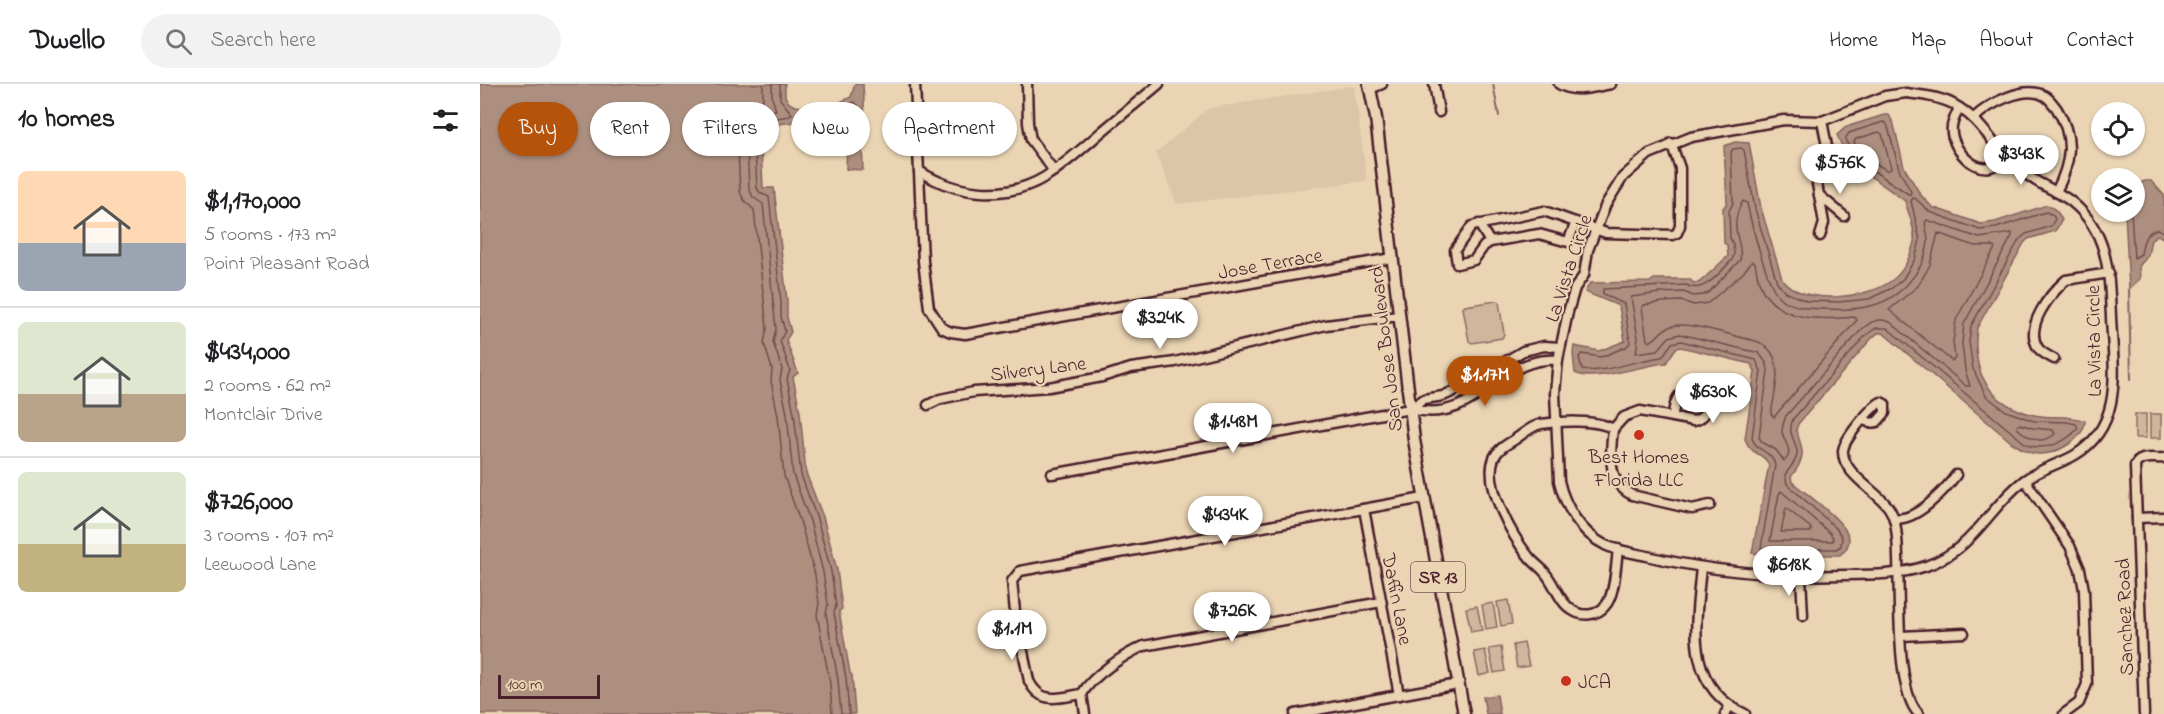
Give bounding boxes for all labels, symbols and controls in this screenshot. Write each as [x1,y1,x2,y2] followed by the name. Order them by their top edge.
[141,14,561,68] search box
[30,21,105,62] text: Dwello
[162,25,195,58] icon: search
[210,25,316,57] text: Search here
[1829,26,1878,56] text: Home
[1911,26,1946,56] text: Map
[1979,26,2033,56] text: About
[2066,26,2134,56] text: Contact
[18,101,115,139] text: 10 homes
[498,102,578,156] chip: Buy
[590,102,670,156] chip: Rent
[682,102,779,156] chip: Filters
[791,102,870,156] chip: New
[882,102,1017,156] chip: Apartment
[2091,102,2145,222] map controls
[2091,102,2145,156] button: locate
[429,104,462,137] icon: filters
[1979,135,2063,186] pin: $343K
[1998,140,2044,169] text: $343K
[1798,144,1882,195] pin: $576K
[1815,149,1865,178] text: $576K
[2091,168,2145,222] button: layers
[204,183,301,221] text: $1,170,000
[66,195,138,267] icon: home
[1539,211,1601,326] street label: La Vista Circle
[204,221,337,250] text: 5 rooms · 173 m²
[1216,242,1325,289] street label: Jose Terrace
[204,250,370,279] text: Point Pleasant Road
[1363,264,1412,433] street label: San Jose Boulevard
[2080,285,2111,397] street label: La Vista Circle
[1118,299,1202,350] pin: $324K
[1136,304,1184,333] text: $324K
[204,334,290,372] text: $434,000
[66,346,138,418] icon: home
[989,350,1088,391] street label: Silvery Lane
[1436,356,1534,407] pin: $1.17M
[1460,361,1510,390] text: $1.17M
[204,372,331,401] text: 2 rooms · 62 m²
[1671,373,1755,424] pin: $630K
[1689,378,1737,407] text: $630K
[204,401,323,430] text: Montclair Drive
[1184,403,1282,454] pin: $1.48M
[1208,408,1258,437] text: $1.48M
[1632,428,1646,442] marker: Best Homes Florida LLC
[1588,444,1690,496] place label: Best Homes Florida LLC
[204,484,293,522] text: $726,000
[66,496,138,568] icon: home
[1183,496,1267,547] pin: $434K
[1202,501,1248,530] text: $434K
[204,522,334,551] text: 3 rooms · 107 m²
[1747,546,1831,597] pin: $618K
[1372,550,1419,648] street label: Daffin Lane
[204,551,316,580] text: Leewood Lane
[1767,551,1811,580] text: $618K
[2110,558,2143,676] street label: Sanchez Road
[1411,562,1465,592] road number: SR 13
[1190,592,1274,643] pin: $726K
[1208,597,1256,626] text: $726K
[970,610,1054,661] pin: $1.1M
[991,615,1033,644] text: $1.1M
[1578,669,1611,698] place label: JCA
[498,672,600,700] scale bar
[507,673,542,697] text: 100 m
[1559,674,1573,688] marker: JCA

